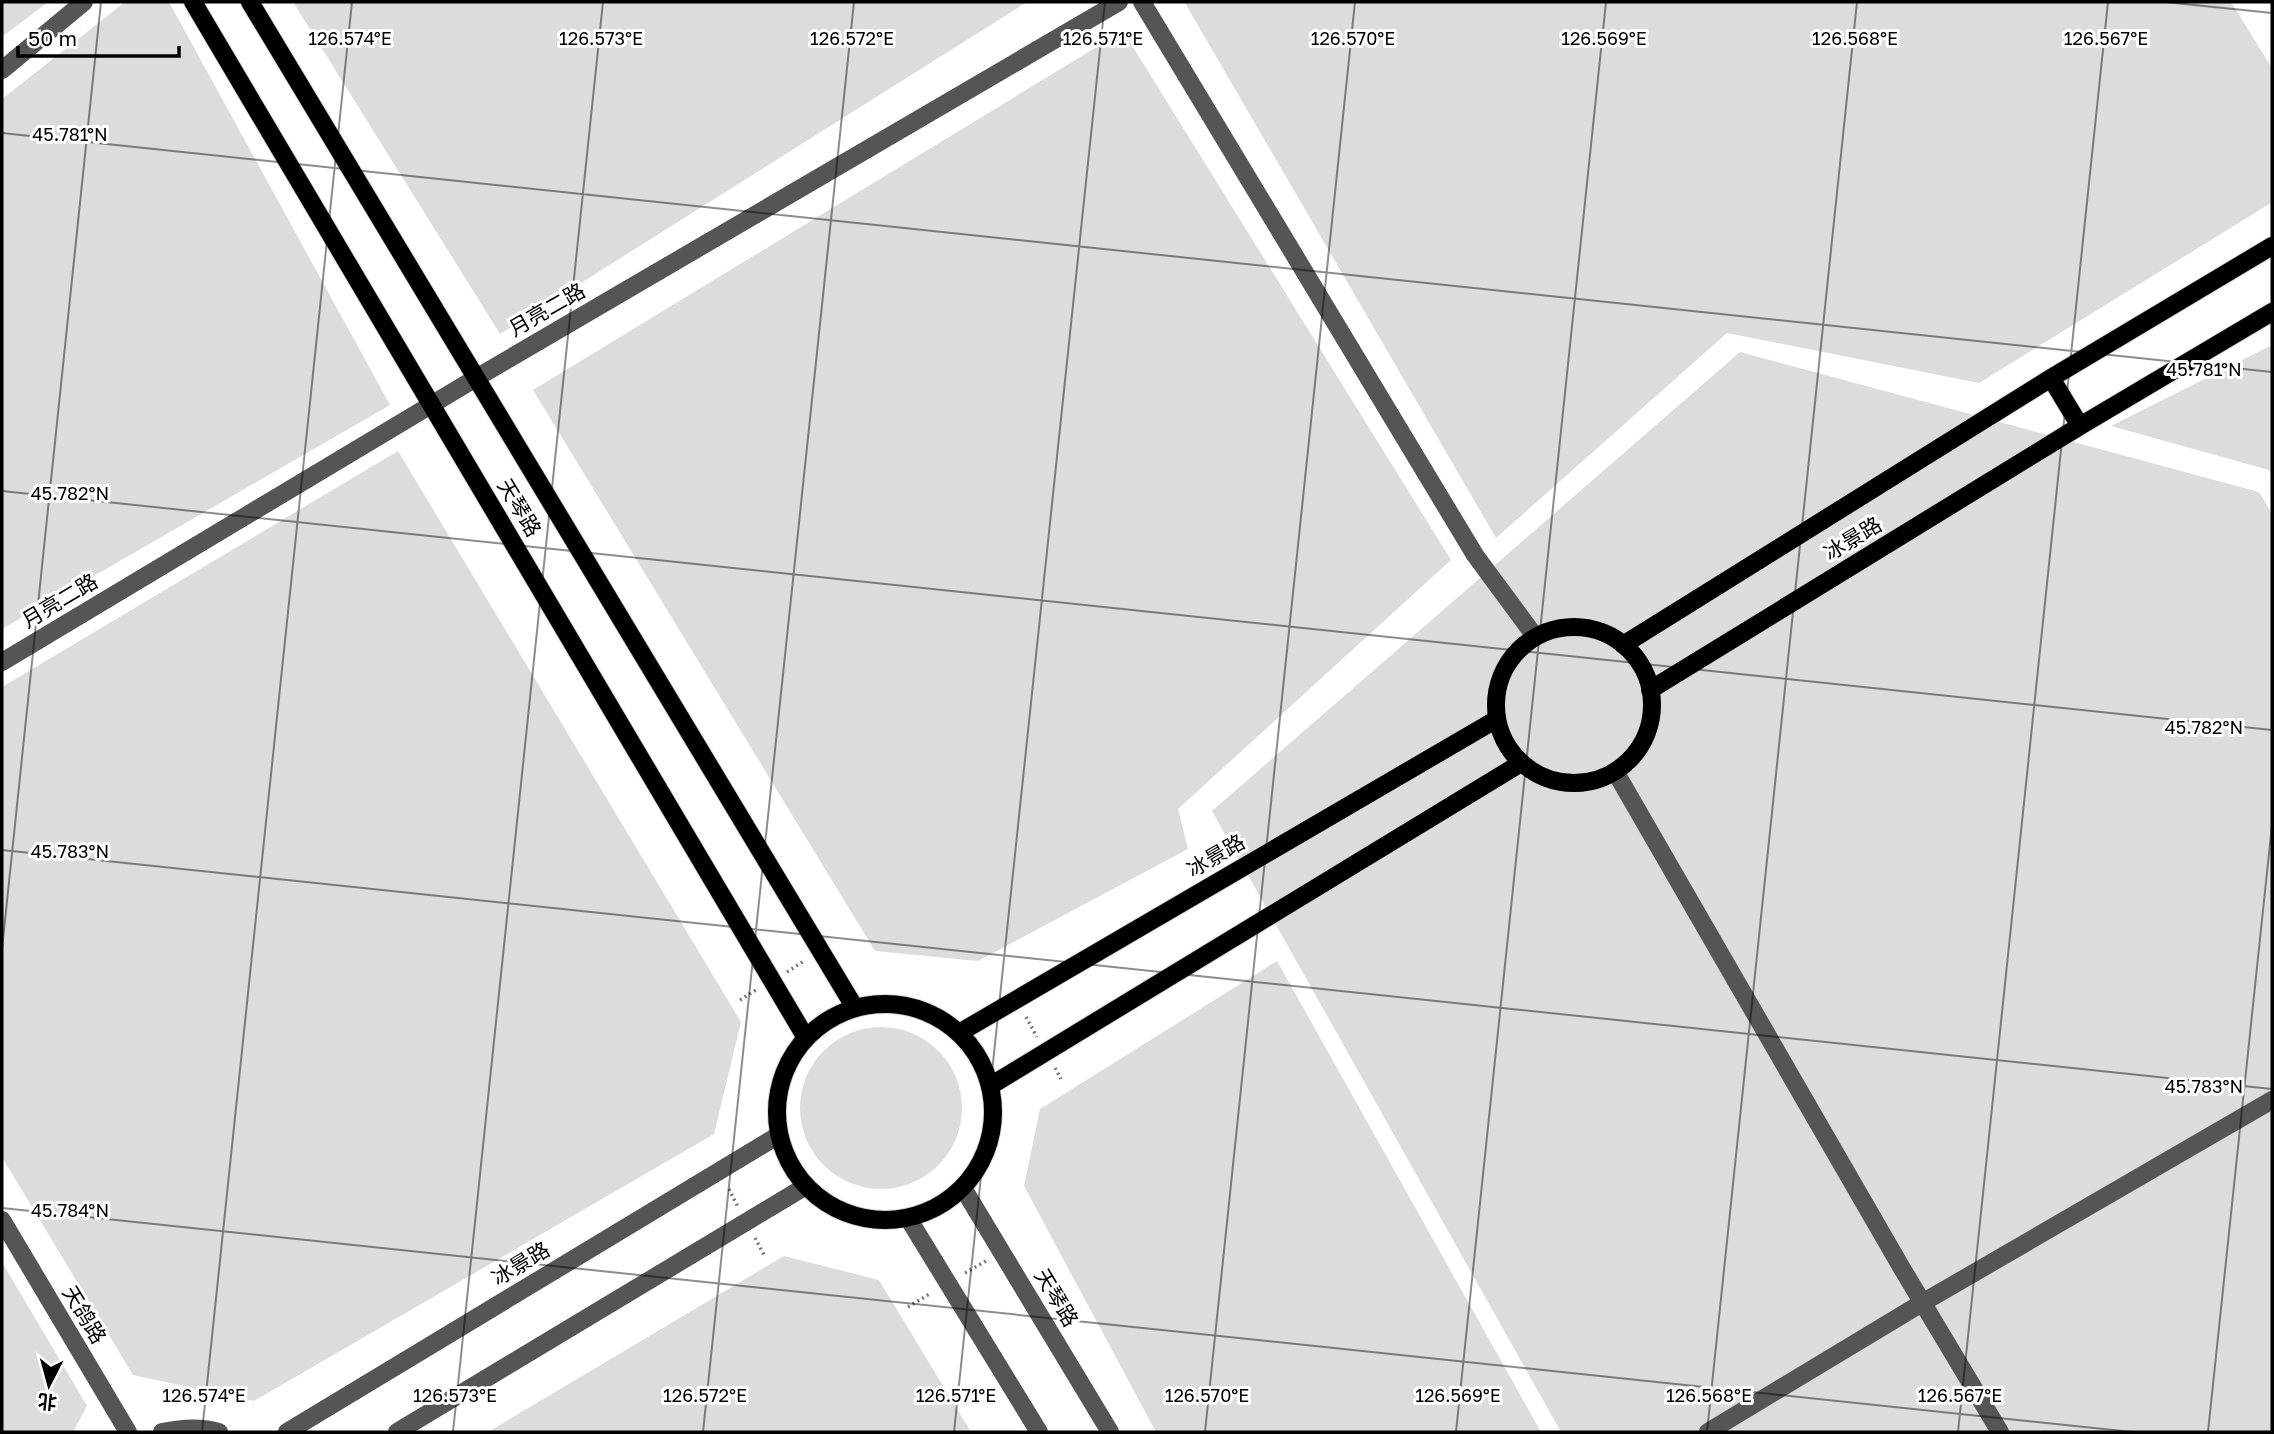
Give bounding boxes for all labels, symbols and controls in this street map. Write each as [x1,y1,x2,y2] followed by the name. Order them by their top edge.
[18,14,178,58] scale bar
[28,25,77,51] text: 50 m
[308,27,392,49] text: 126.574°E
[559,27,643,49] text: 126.573°E
[810,27,894,49] text: 126.572°E
[1063,27,1143,49] text: 126.571°E
[1311,27,1395,49] text: 126.570°E
[1561,27,1647,49] text: 126.569°E
[1812,27,1898,49] text: 126.568°E
[2064,27,2148,49] text: 126.567°E
[32,123,108,145] text: 45.781°N
[504,277,589,341] street label: 月亮二路
[2166,358,2242,380] text: 45.781°N
[492,474,547,541] street label: 天琴路
[31,482,109,504] text: 45.782°N
[1819,511,1886,566] street label: 冰景路
[17,567,102,633] street label: 月亮二路
[2165,716,2243,738] text: 45.782°N
[1182,828,1249,882] street label: 冰景路
[31,840,109,862] text: 45.783°N
[2165,1075,2243,1097] text: 45.783°N
[31,1199,109,1221] text: 45.784°N
[487,1236,554,1291] street label: 冰景路
[1029,1264,1084,1331] street label: 天琴路
[57,1281,112,1348] street label: 天鸽路
[14,1350,84,1420] north arrow
[162,1384,246,1406] text: 126.574°E
[413,1384,497,1406] text: 126.573°E
[663,1384,747,1406] text: 126.572°E
[916,1384,996,1406] text: 126.571°E
[1165,1384,1249,1406] text: 126.570°E
[1415,1384,1501,1406] text: 126.569°E
[1666,1384,1752,1406] text: 126.568°E
[1918,1384,2002,1406] text: 126.567°E
[37,1390,58,1415] text: 北

